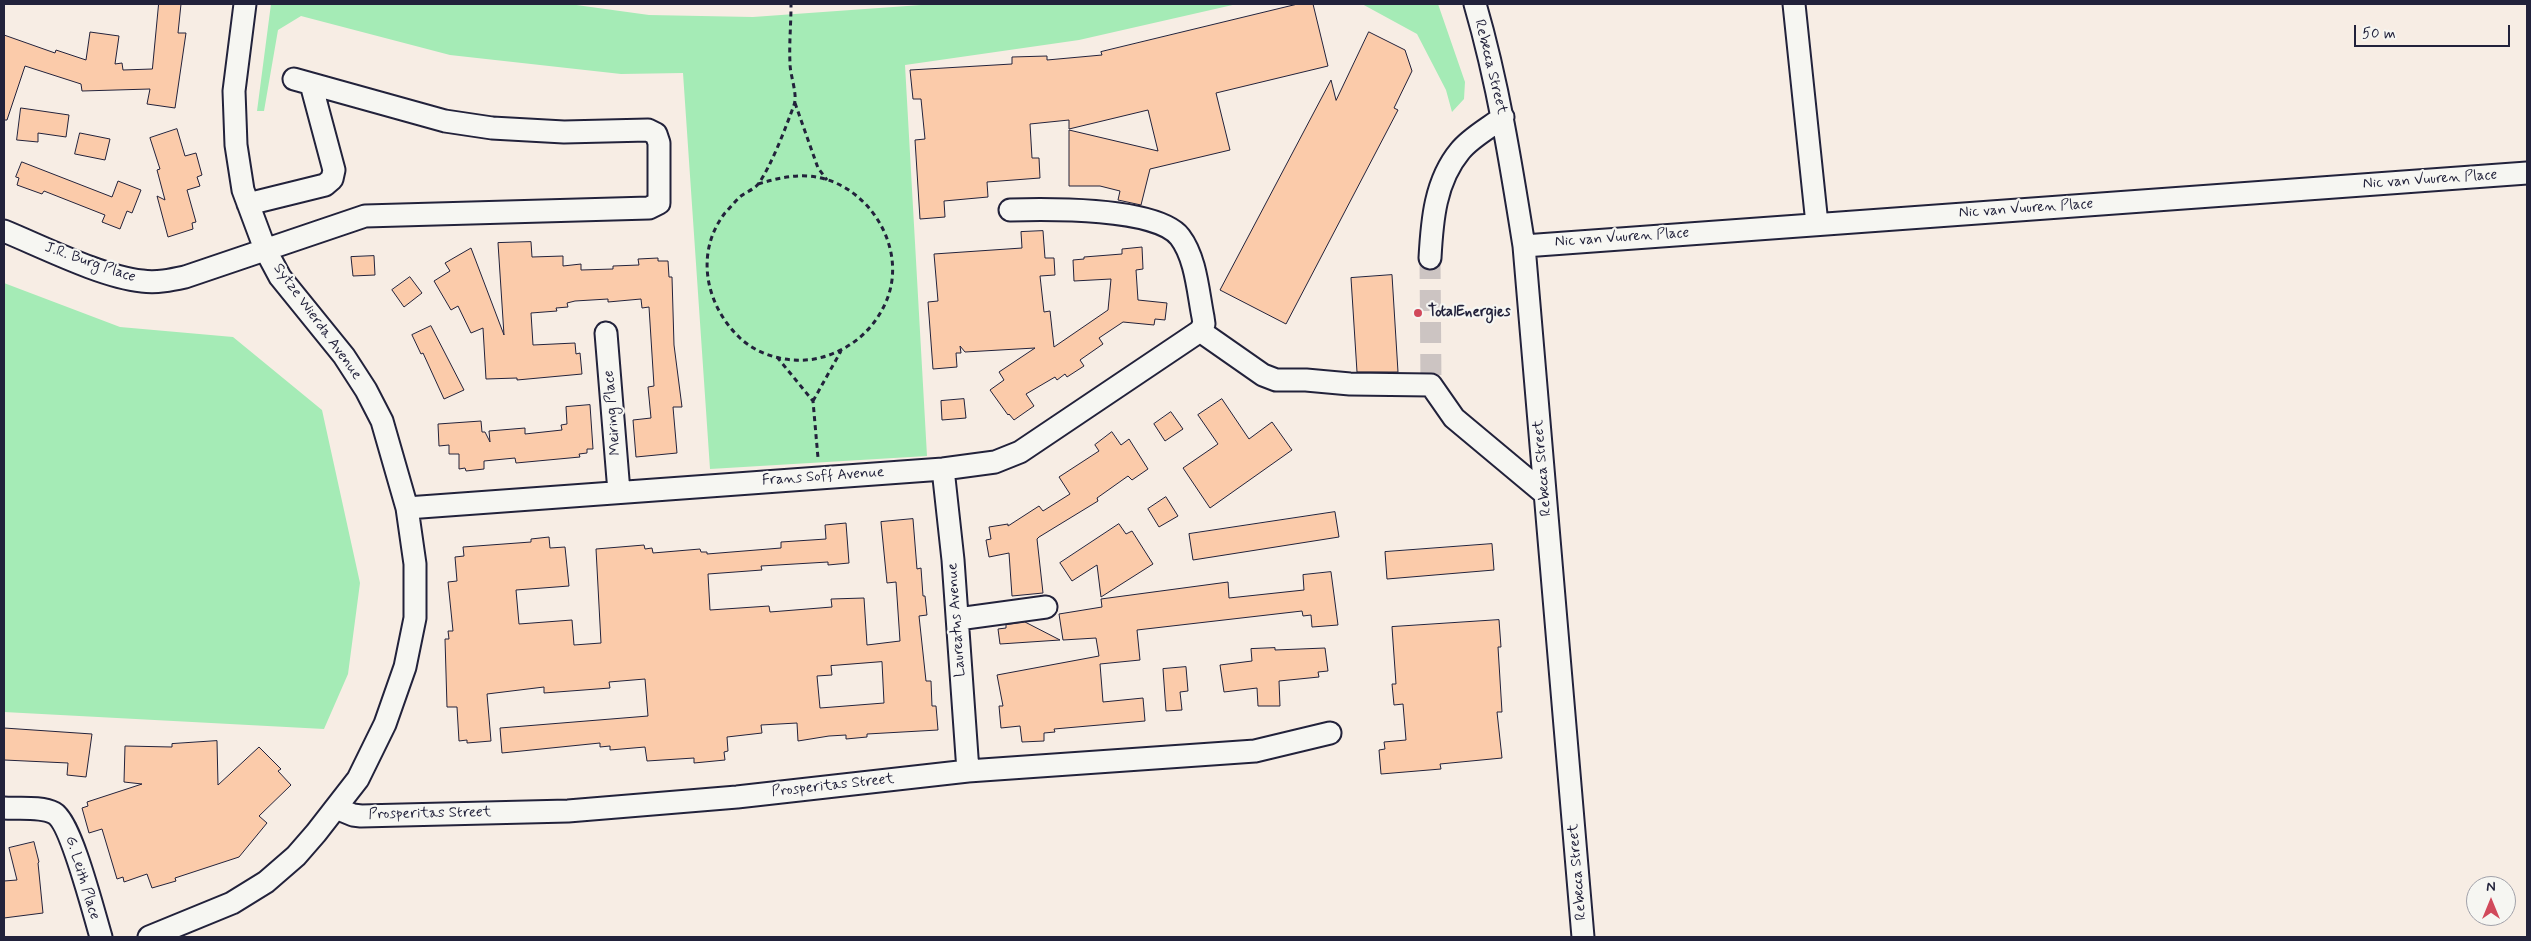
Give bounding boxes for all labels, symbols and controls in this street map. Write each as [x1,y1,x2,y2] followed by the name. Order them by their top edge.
[2356,15,2512,47] scale bar
[1470,18,1510,116] street label: Rebecca Street
[2362,24,2396,44] text: 50 m
[2362,166,2498,194] street label: Nic van Vuuren Place
[1958,195,2094,223] street label: Nic van Vuuren Place
[1554,224,1690,252] street label: Nic van Vuuren Place
[42,239,138,287] street label: J.R. Burg Place
[269,260,365,384] street label: Sytze Wierda Avenue
[1428,304,1511,322] place label: TotalEnergies
[1412,307,1424,319] marker: TotalEnergies
[600,370,626,456] street label: Meiring Place
[1530,419,1556,517] street label: Rebecca Street
[761,464,885,490] street label: Frans Soff Avenue
[944,562,970,678] street label: Laureatus Avenue
[771,771,895,801] street label: Prosperitas Street
[368,804,492,824] street label: Prosperitas Street
[1565,823,1591,921] street label: Rebecca Street
[61,834,103,922] street label: G. Leith Place
[2466,876,2516,926] north arrow
[2486,878,2496,896] text: N

